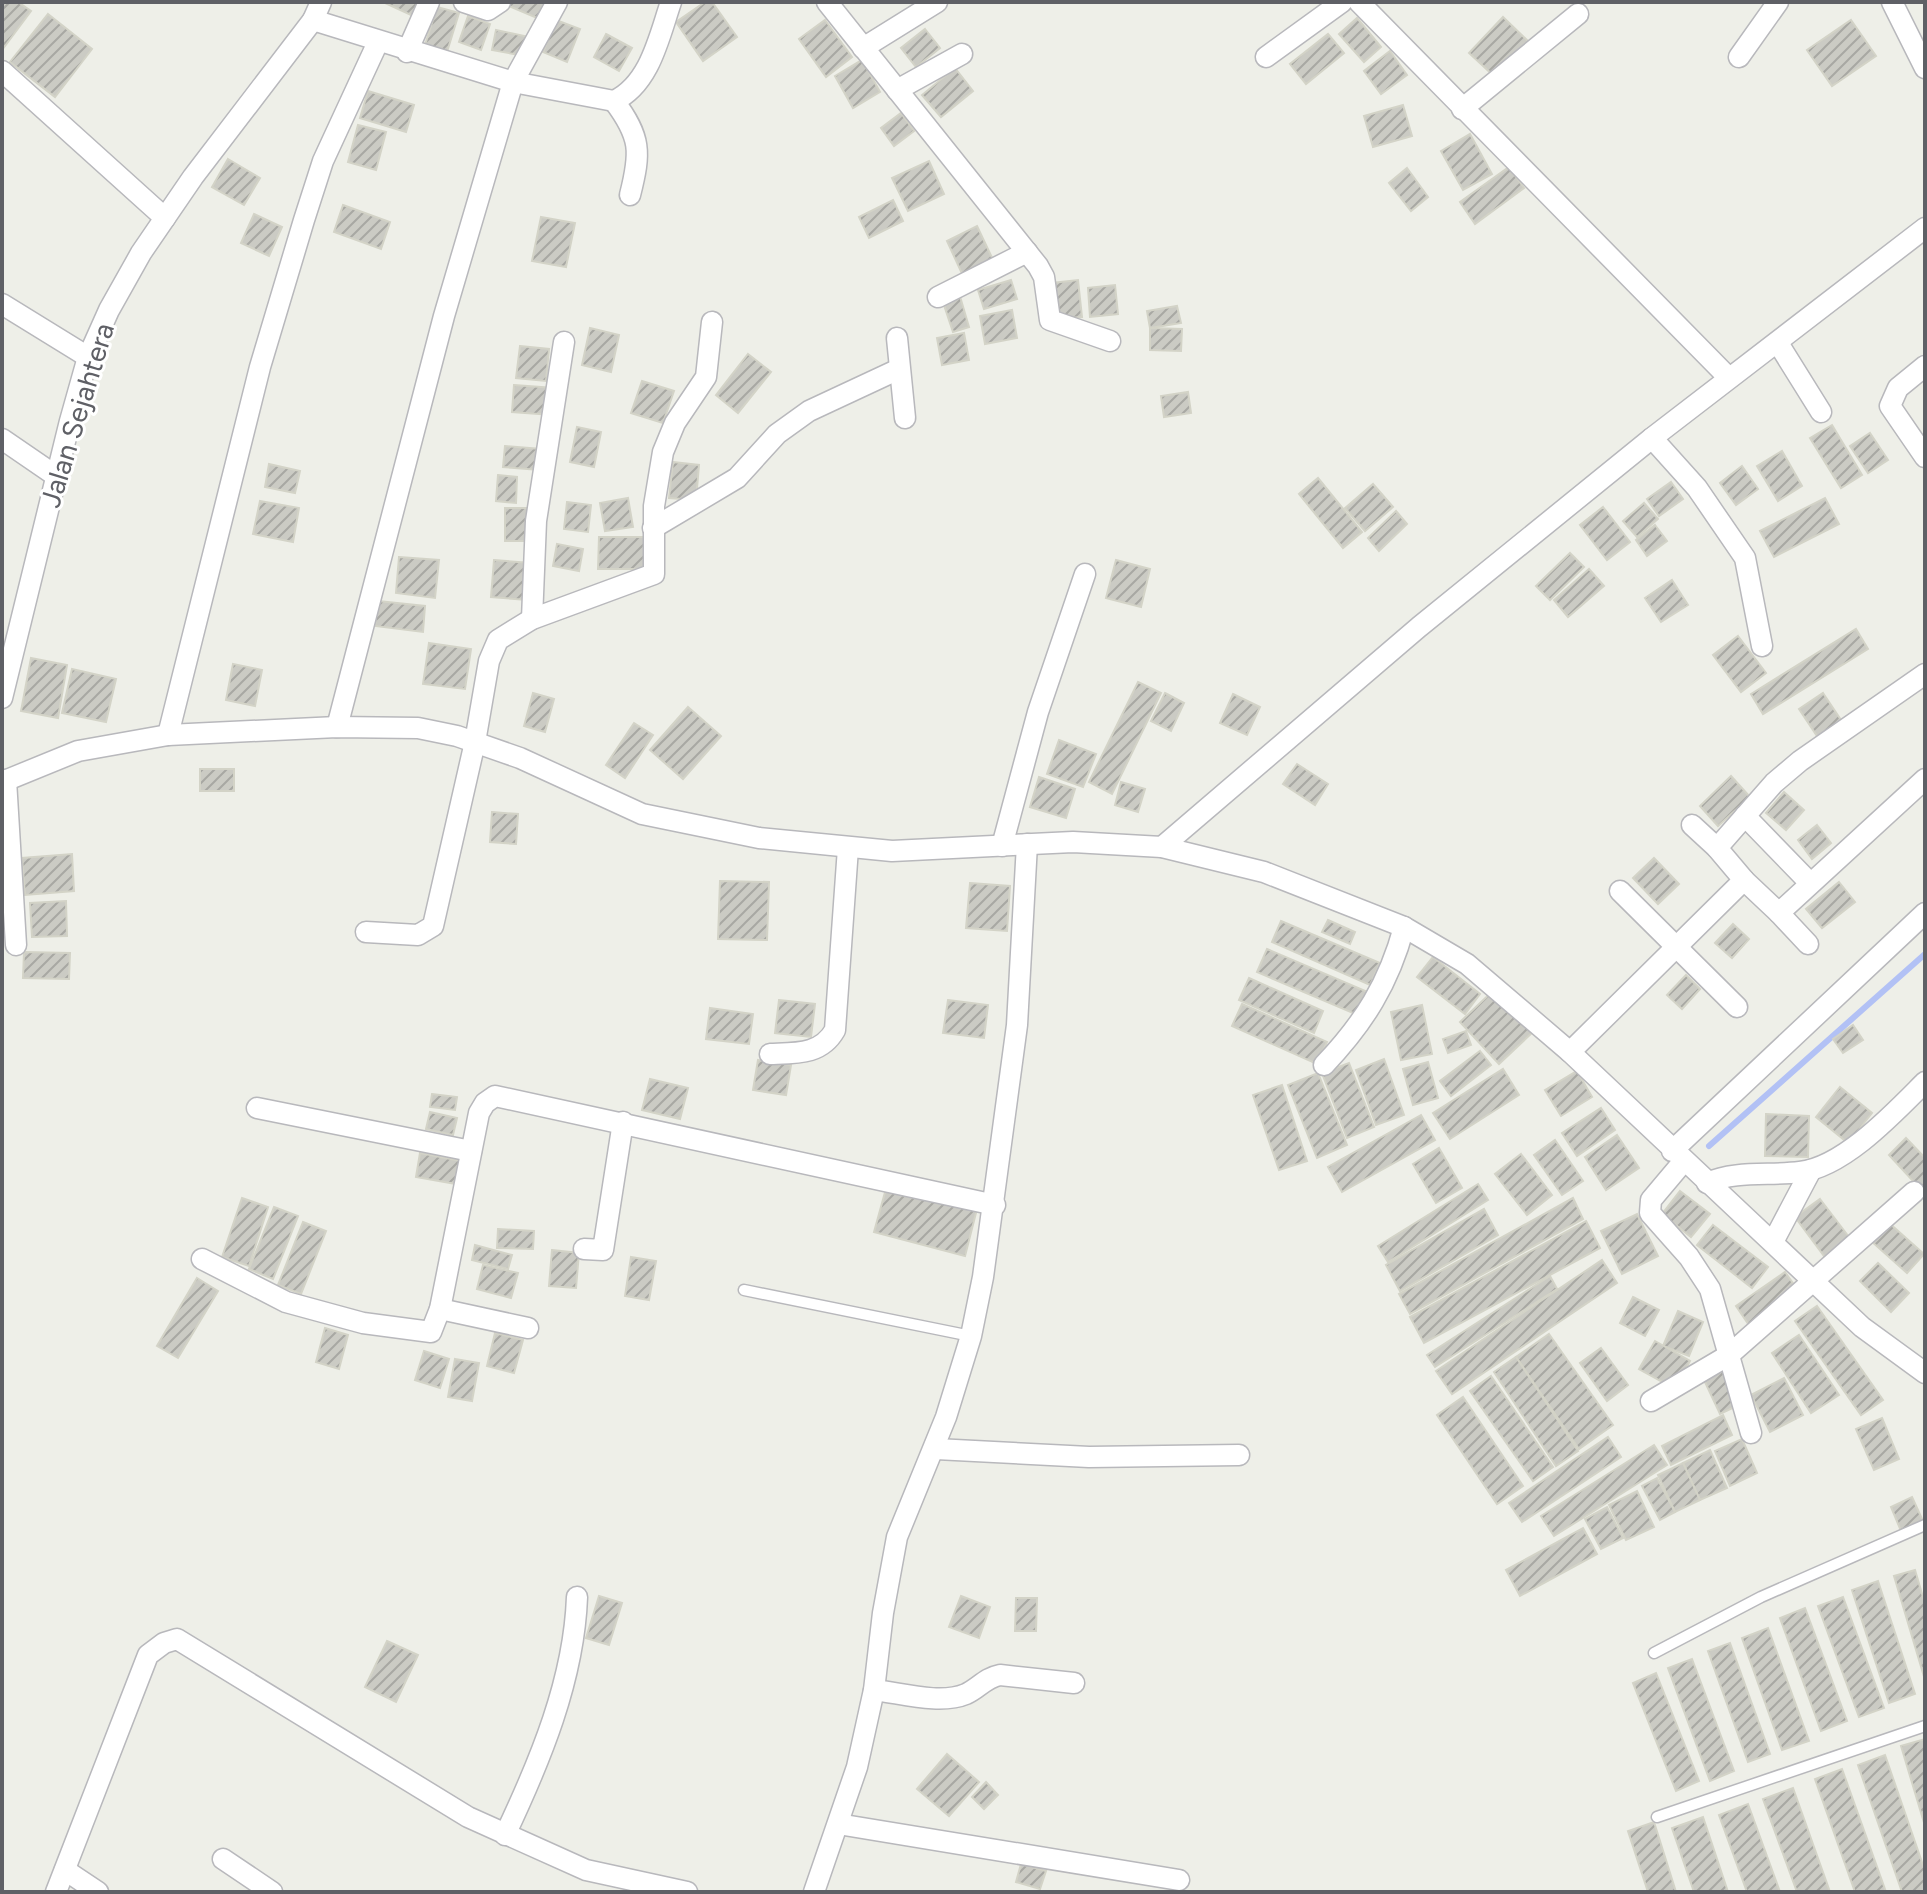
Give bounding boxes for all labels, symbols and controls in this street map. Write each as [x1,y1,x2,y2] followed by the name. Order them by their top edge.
[33,319,121,511] street label: Jalan Sejahtera

